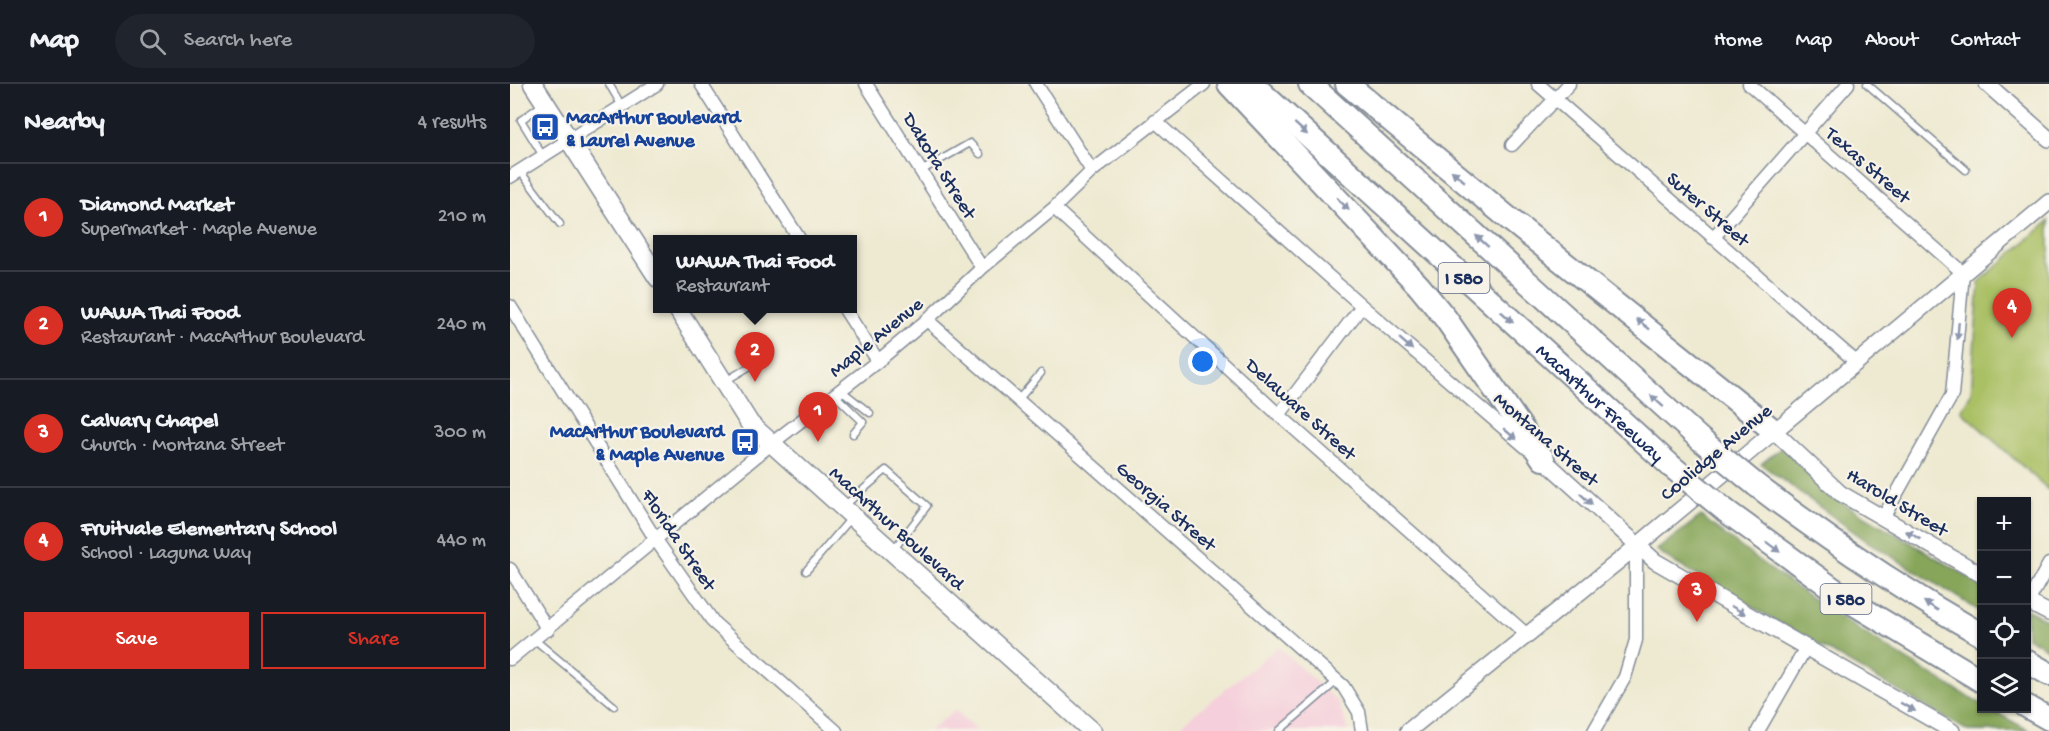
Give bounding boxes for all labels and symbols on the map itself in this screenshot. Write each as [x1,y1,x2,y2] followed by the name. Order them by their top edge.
[566,108,742,154] place label: MacArthur Boulevard & Laurel Avenue
[895,108,981,226] street label: Dakota Street
[529,111,561,143] bus stop icon: MacArthur Boulevard & Laurel Avenue
[1293,122,1308,135] one-way arrow
[1819,123,1915,211] street label: Texas Street
[1661,168,1754,254] street label: Suter Street
[1451,170,1466,183] one-way arrow
[1336,196,1350,210] one-way arrow
[1475,235,1490,248] one-way arrow
[1438,263,1490,293] road number: I 580
[1992,288,2032,338] pin: 4
[825,293,929,384] street label: Maple Avenue
[1499,310,1514,323] one-way arrow
[1635,319,1650,331] one-way arrow
[1953,322,1963,341] one-way arrow
[736,332,774,382] pin: 2
[1398,337,1413,350] one-way arrow
[1530,340,1667,469] street label: MacArthur Freeway
[1188,347,1217,376] your location
[1238,354,1361,468] street label: Delaware Street
[1487,389,1603,494] street label: Montana Street
[798,392,838,442] pin: 1
[1650,395,1665,408] one-way arrow
[1657,400,1778,507] street label: Coolidge Avenue
[550,422,726,468] place label: MacArthur Boulevard & Maple Avenue
[729,426,761,458] bus stop icon: MacArthur Boulevard & Maple Avenue
[1502,427,1517,440] one-way arrow
[1110,458,1221,559] street label: Georgia Street
[823,463,970,598] street label: MacArthur Boulevard
[1841,465,1953,544] street label: Harold Street
[634,485,720,598] street label: Florida Street
[1579,492,1594,506] one-way arrow
[1904,530,1921,540] one-way arrow
[1765,540,1781,553] one-way arrow
[1678,572,1716,622] pin: 3
[1820,584,1872,614] road number: I 580
[1923,600,1939,611] one-way arrow
[1730,605,1747,615] one-way arrow
[1900,701,1916,712] one-way arrow

